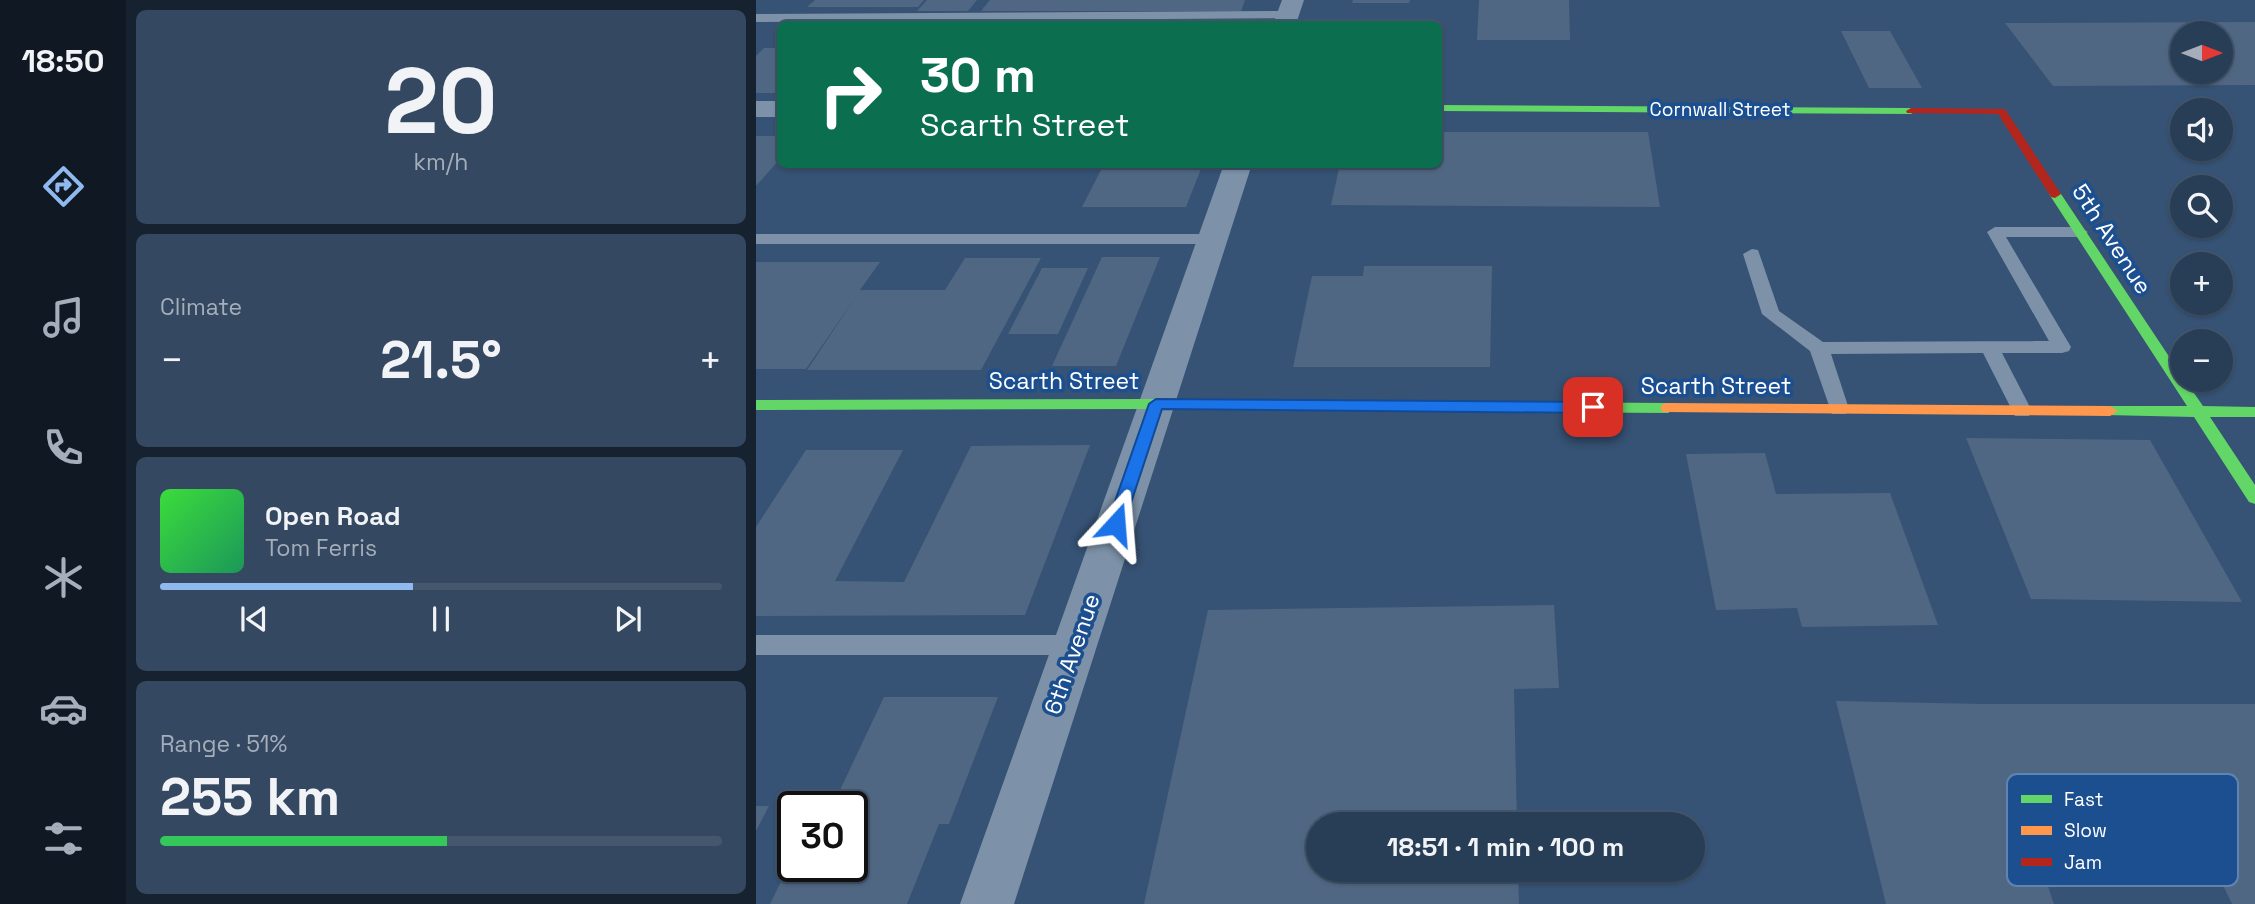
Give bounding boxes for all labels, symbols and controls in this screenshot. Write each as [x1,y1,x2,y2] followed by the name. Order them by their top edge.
[2170,21,2233,84] north arrow
[2170,21,2233,392] map controls
[21,41,105,81] text: 18:50
[384,43,498,160] text: 20
[920,44,1036,106] text: 30 m
[805,49,896,140] icon: right
[1650,97,1790,122] street label: Cornwall Street
[2170,98,2233,161] button: sound
[920,105,1130,145] text: Scarth Street
[414,147,468,177] text: km/h
[39,162,88,211] icon: directions
[2170,175,2233,238] button: search
[2065,178,2159,300] street label: 5th Avenue
[2170,252,2233,315] button: +
[160,292,242,322] text: Climate
[39,293,88,342] icon: music
[380,327,502,393] text: 21.5°
[2170,329,2233,392] button: −
[160,336,184,384] text: −
[698,336,722,384] text: +
[989,366,1139,396] street label: Scarth Street
[1641,371,1791,401] street label: Scarth Street
[1563,377,1623,437] pin
[1574,388,1612,426] icon: arrive
[39,423,88,472] icon: phone
[1079,487,1153,561] position arrow
[265,499,401,533] text: Open Road
[265,533,377,563] text: Tom Ferris
[39,553,88,602] icon: climate
[1037,590,1107,718] street label: 6th Avenue
[235,600,273,638] icon: previous
[422,600,460,638] icon: pause
[609,600,647,638] icon: next
[39,684,88,733] icon: car
[160,729,287,759] text: Range · 51%
[160,764,340,830] text: 255 km
[2007,774,2238,886] legend
[2064,787,2104,812] text: Fast
[777,791,868,882] speed limit sign: 30
[39,814,88,863] icon: filters
[2064,818,2107,843] text: Slow
[1387,830,1624,864] text: 18:51 · 1 min · 100 m
[2064,850,2102,875] text: Jam

